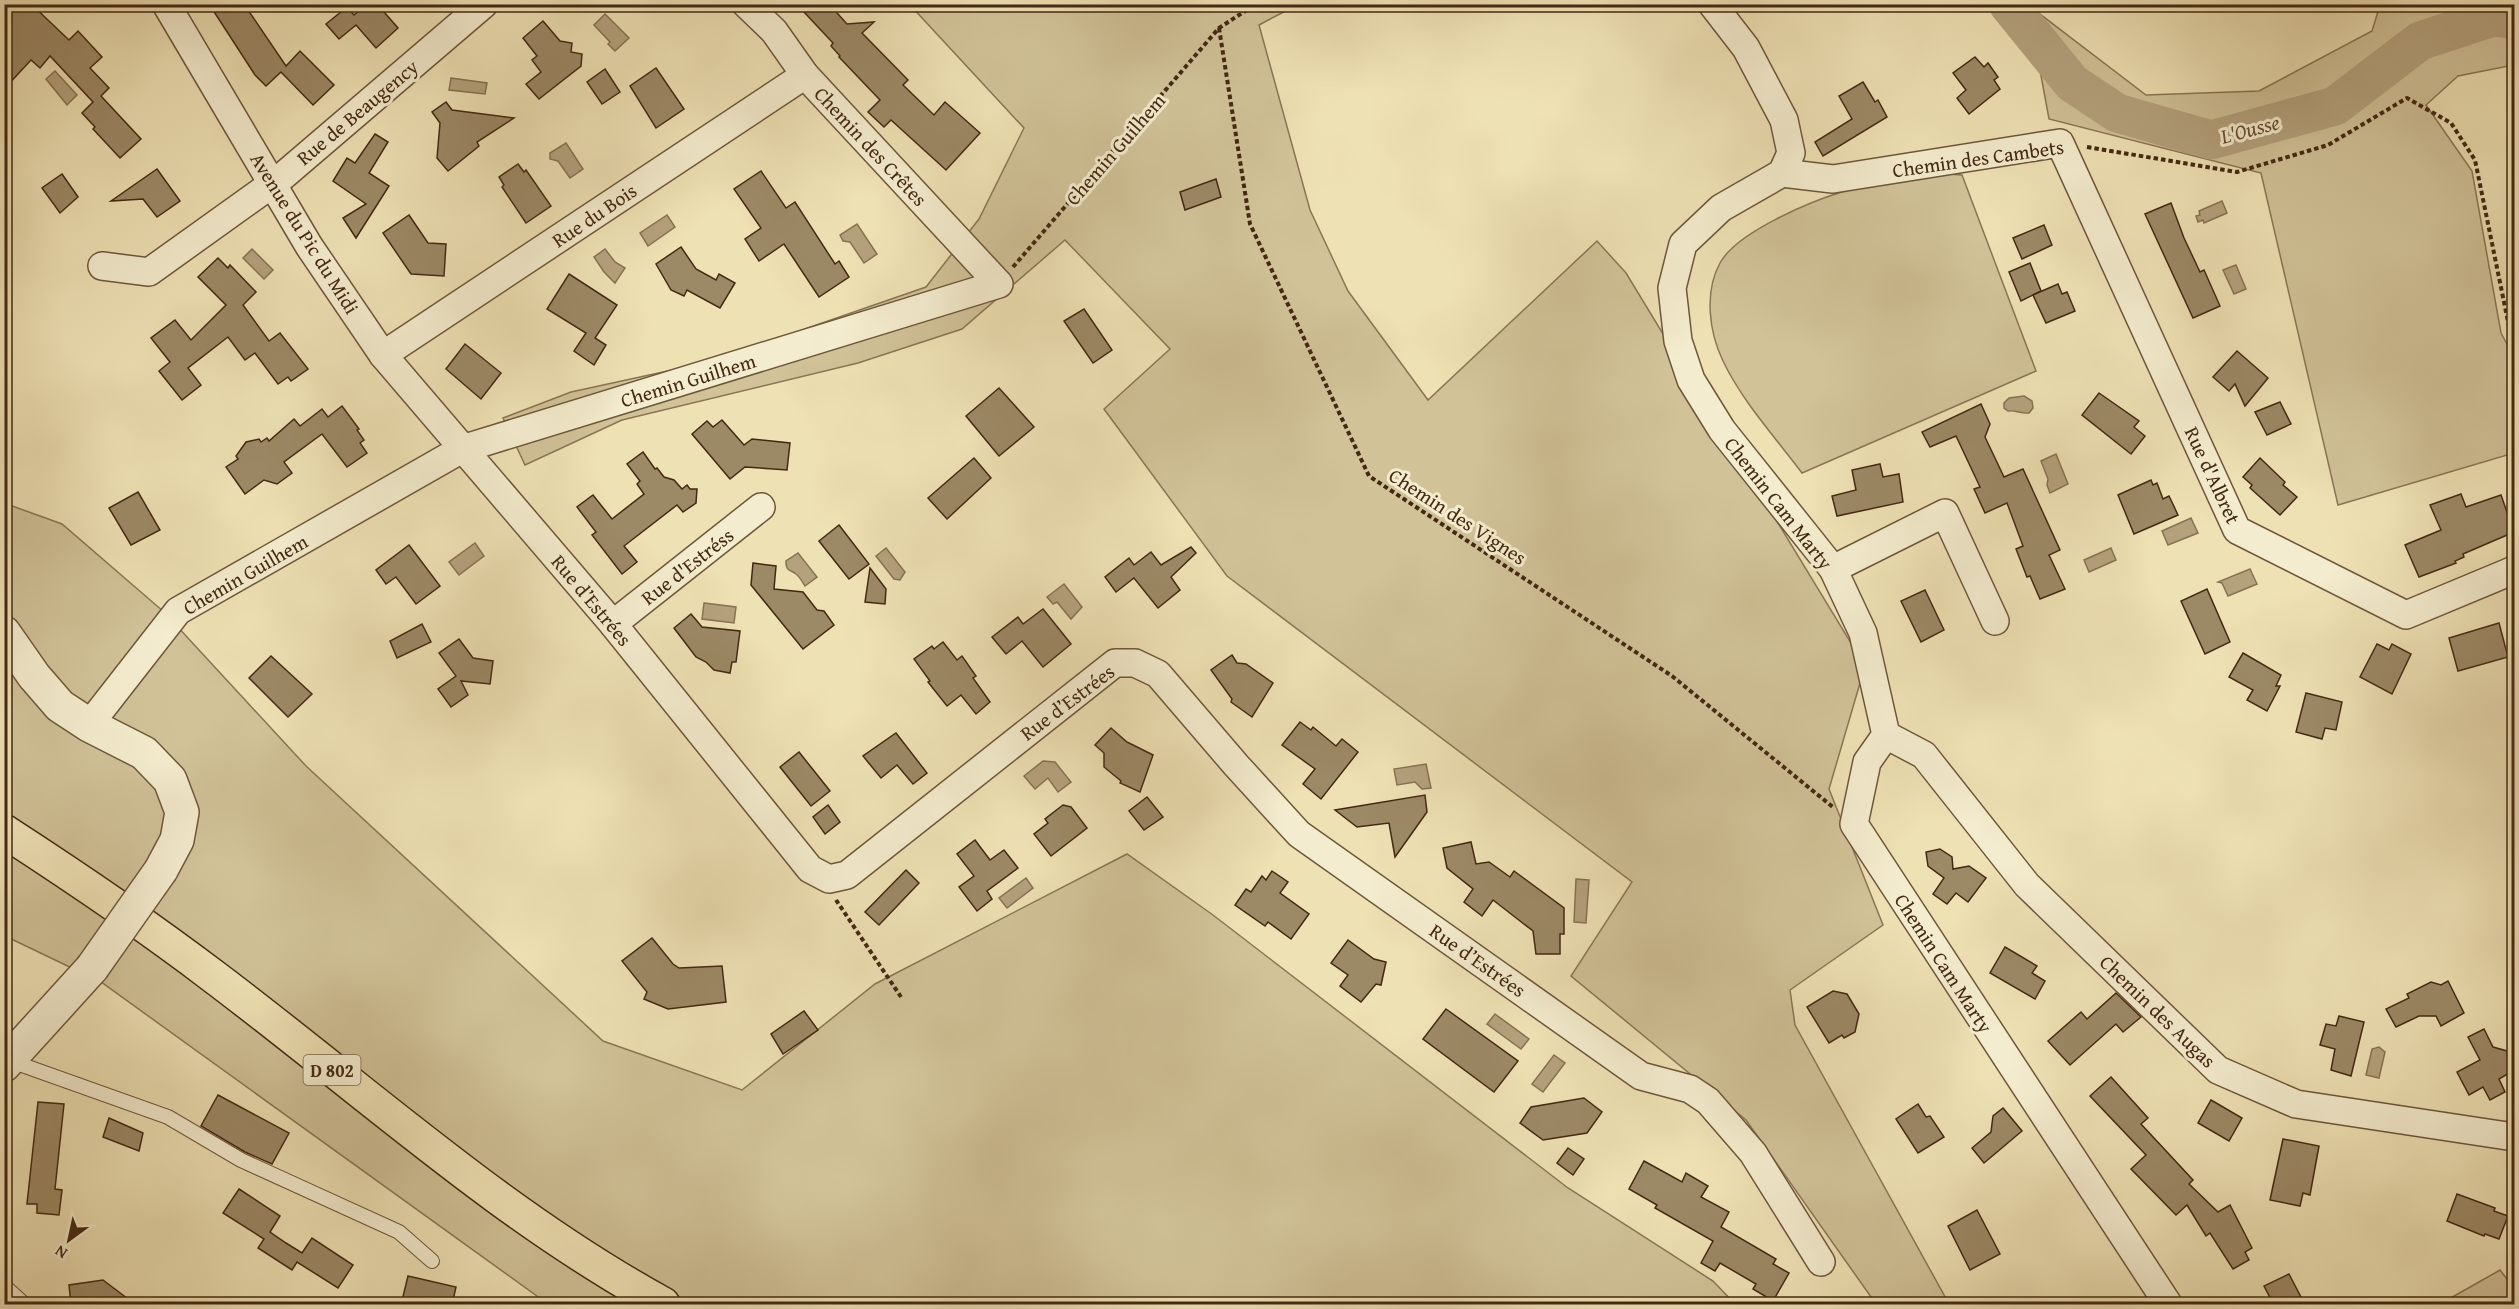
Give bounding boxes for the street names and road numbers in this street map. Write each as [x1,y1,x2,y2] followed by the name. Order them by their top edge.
[290,52,424,172] street label: Rue de Beaugency
[808,80,934,212] street label: Chemin des Crêtes
[1058,86,1172,211] street label: Chemin Guilhem
[1890,132,2066,184] street label: Chemin des Cambets
[244,147,367,320] street label: Avenue du Pic du Midi
[546,176,642,254] street label: Rue du Bois
[617,345,760,414] street label: Chemin Guilhem
[2178,422,2248,528] street label: Rue d'Albret
[1718,431,1840,575] street label: Chemin Cam Marty
[1384,461,1532,571] street label: Chemin des Vignes
[635,521,740,611] street label: Rue d'Estréss
[177,526,313,622] street label: Chemin Guilhem
[545,548,639,652] street label: Rue d’Estrées
[1014,657,1120,747] street label: Rue d’Estrées
[1888,887,2000,1039] street label: Chemin Cam Marty
[1424,916,1532,1004] street label: Rue d’Estrées
[2093,948,2223,1074] street label: Chemin des Augas
[304,1055,360,1085] road number: D 802

